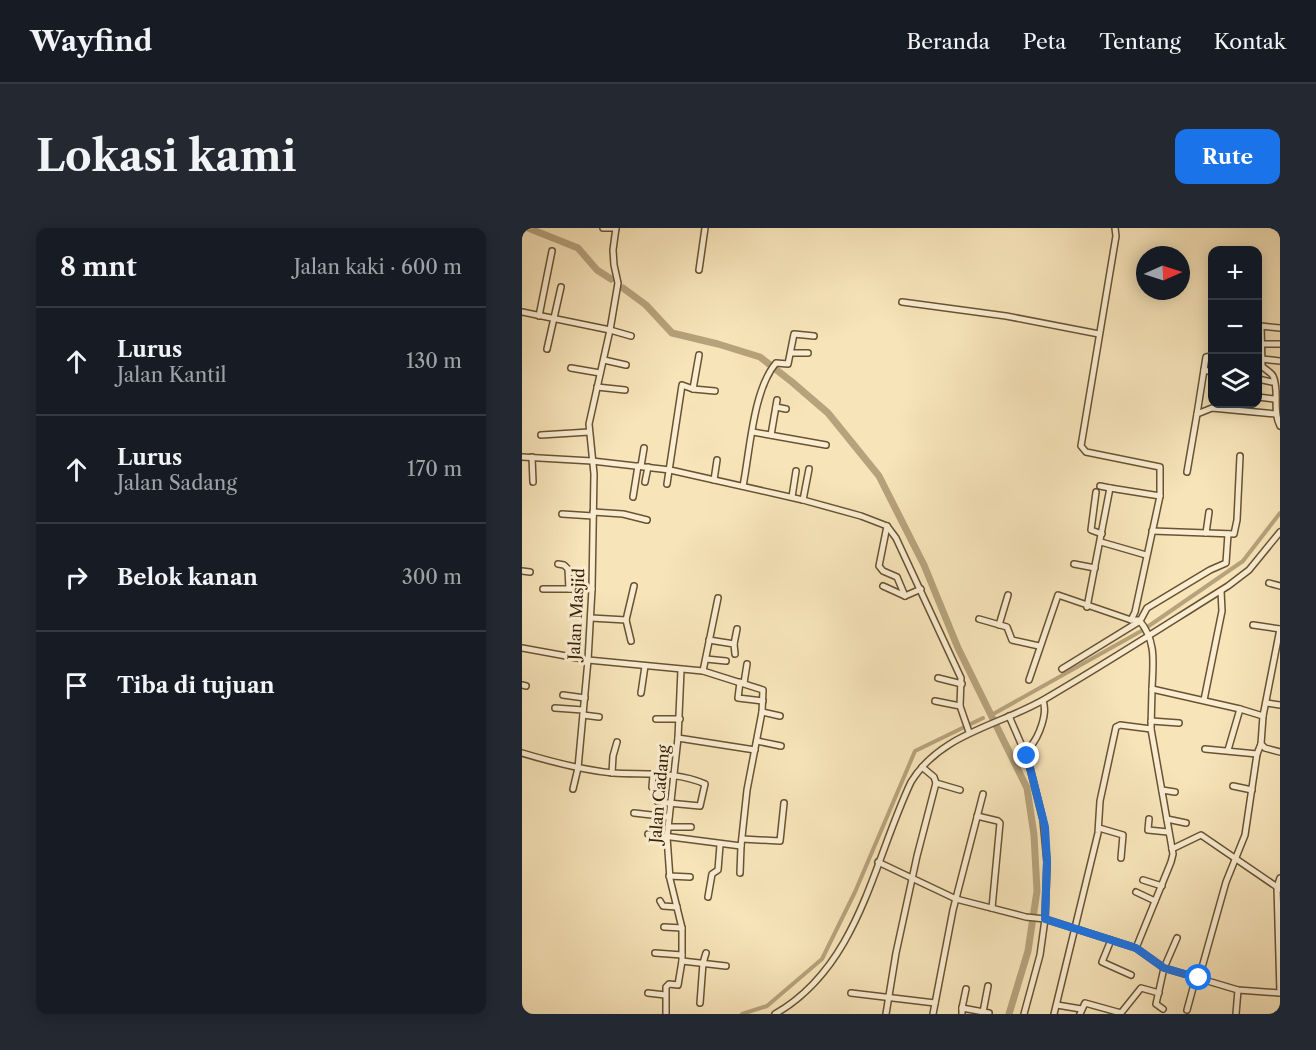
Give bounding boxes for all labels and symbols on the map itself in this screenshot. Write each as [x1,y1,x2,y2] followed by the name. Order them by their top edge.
[1136,246,1190,300] north arrow
[563,567,588,663] street label: Jalan Masjid
[1013,742,1039,768] route end
[644,743,673,847] street label: Jalan Cadang
[1185,964,1211,990] route start

